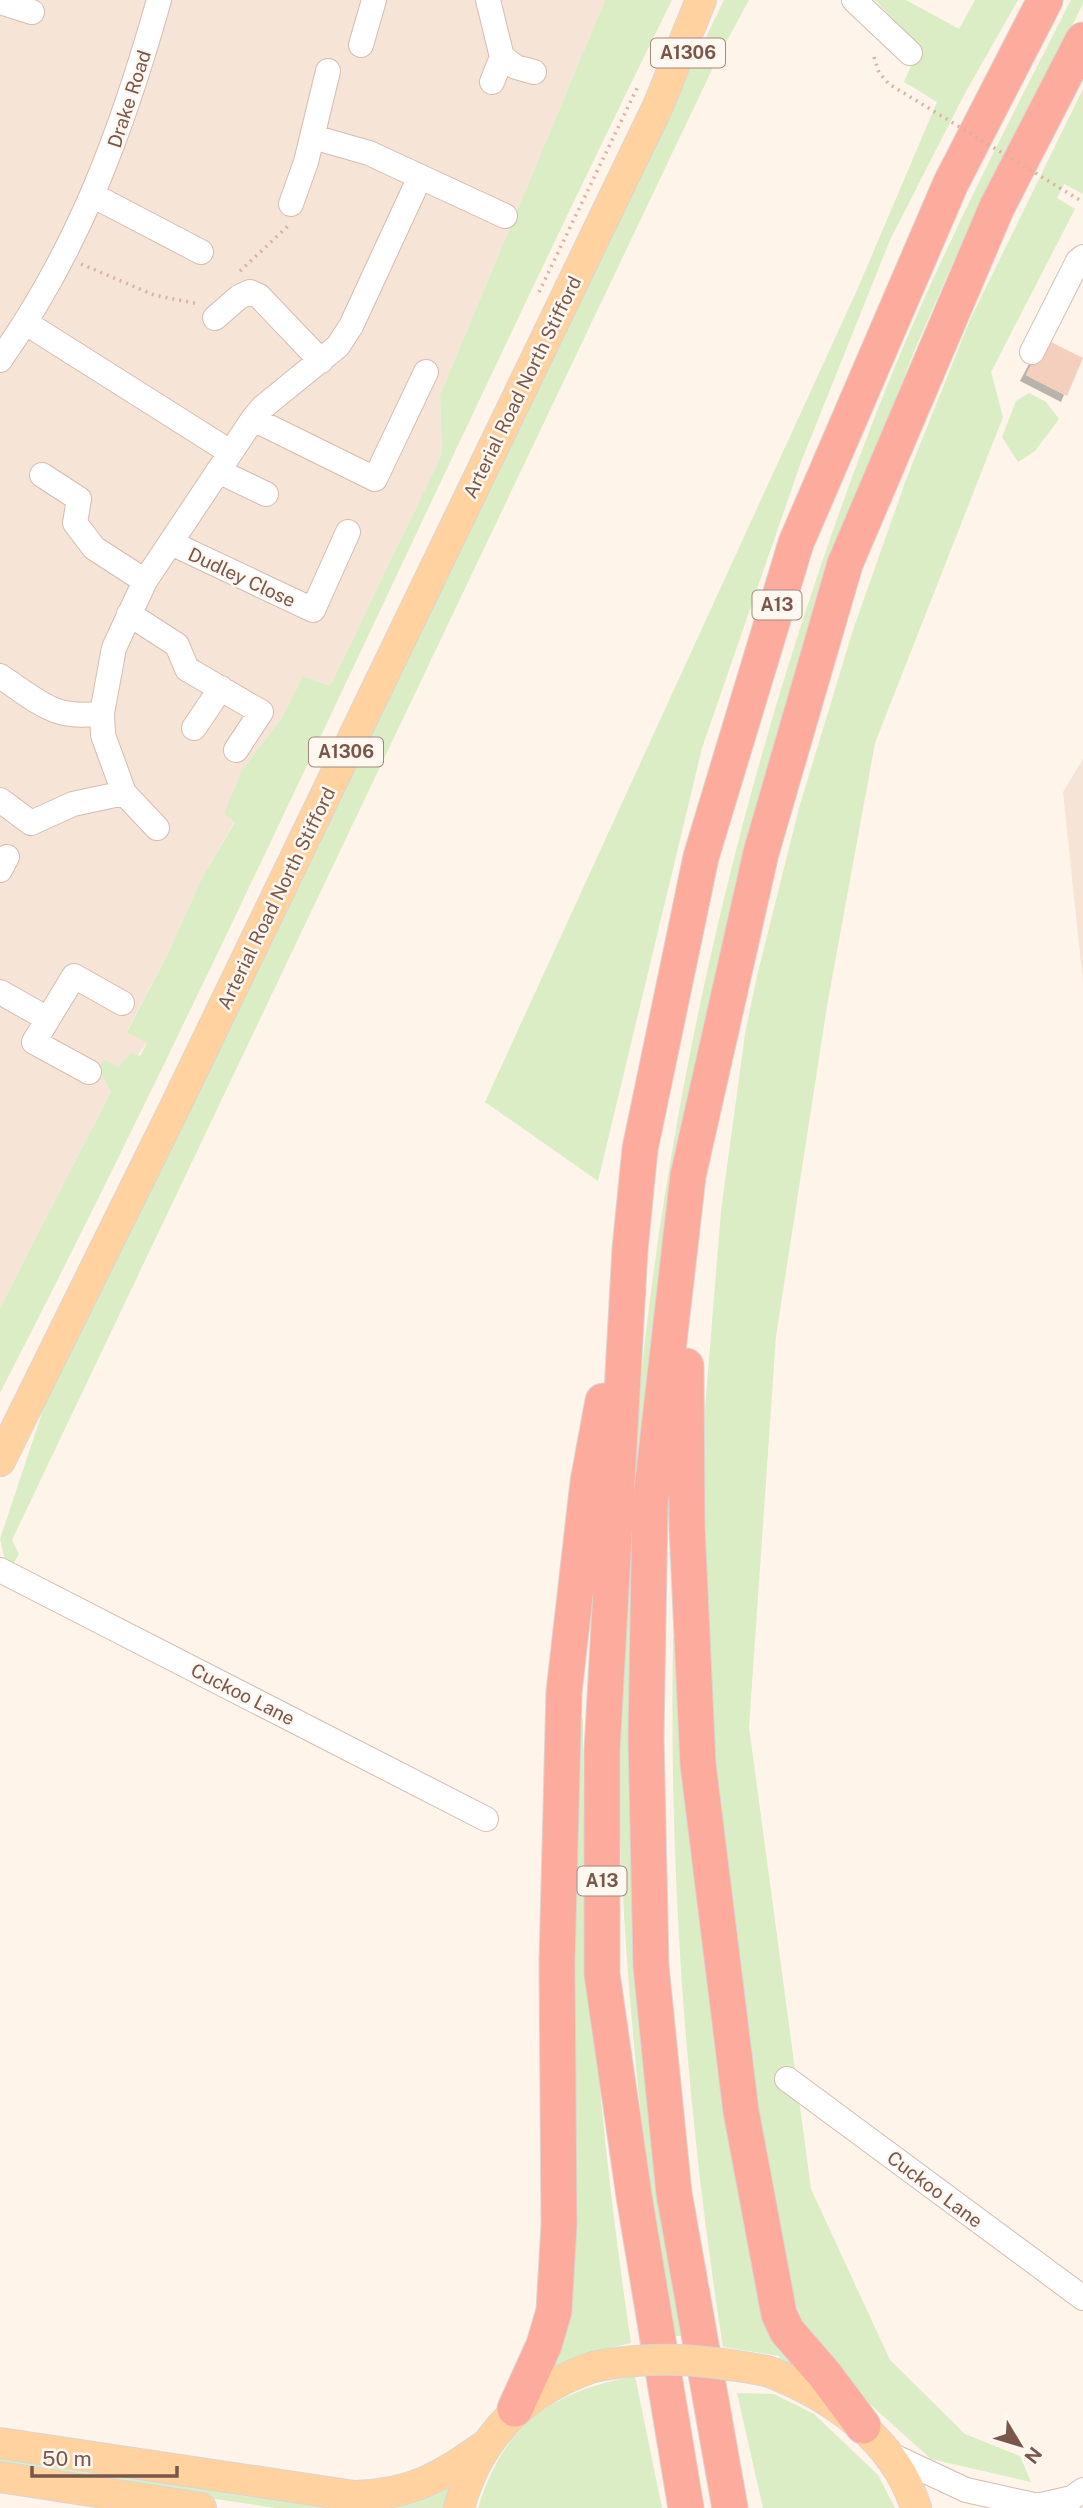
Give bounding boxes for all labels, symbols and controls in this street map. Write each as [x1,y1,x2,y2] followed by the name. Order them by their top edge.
[651,38,725,68] road number: A1306
[103,47,155,151] street label: Drake Road
[459,272,585,502] street label: Arterial Road North Stifford
[185,543,299,611] street label: Dudley Close
[752,590,802,620] road number: A13
[309,738,383,766] road number: A1306
[213,783,339,1013] street label: Arterial Road North Stifford
[187,1658,299,1730] street label: Cuckoo Lane
[578,1867,626,1896] road number: A13
[883,2146,987,2232] street label: Cuckoo Lane
[985,2410,1055,2480] north arrow
[32,2434,177,2478] scale bar
[1020,2443,1047,2468] text: N
[42,2446,92,2471] text: 50 m

